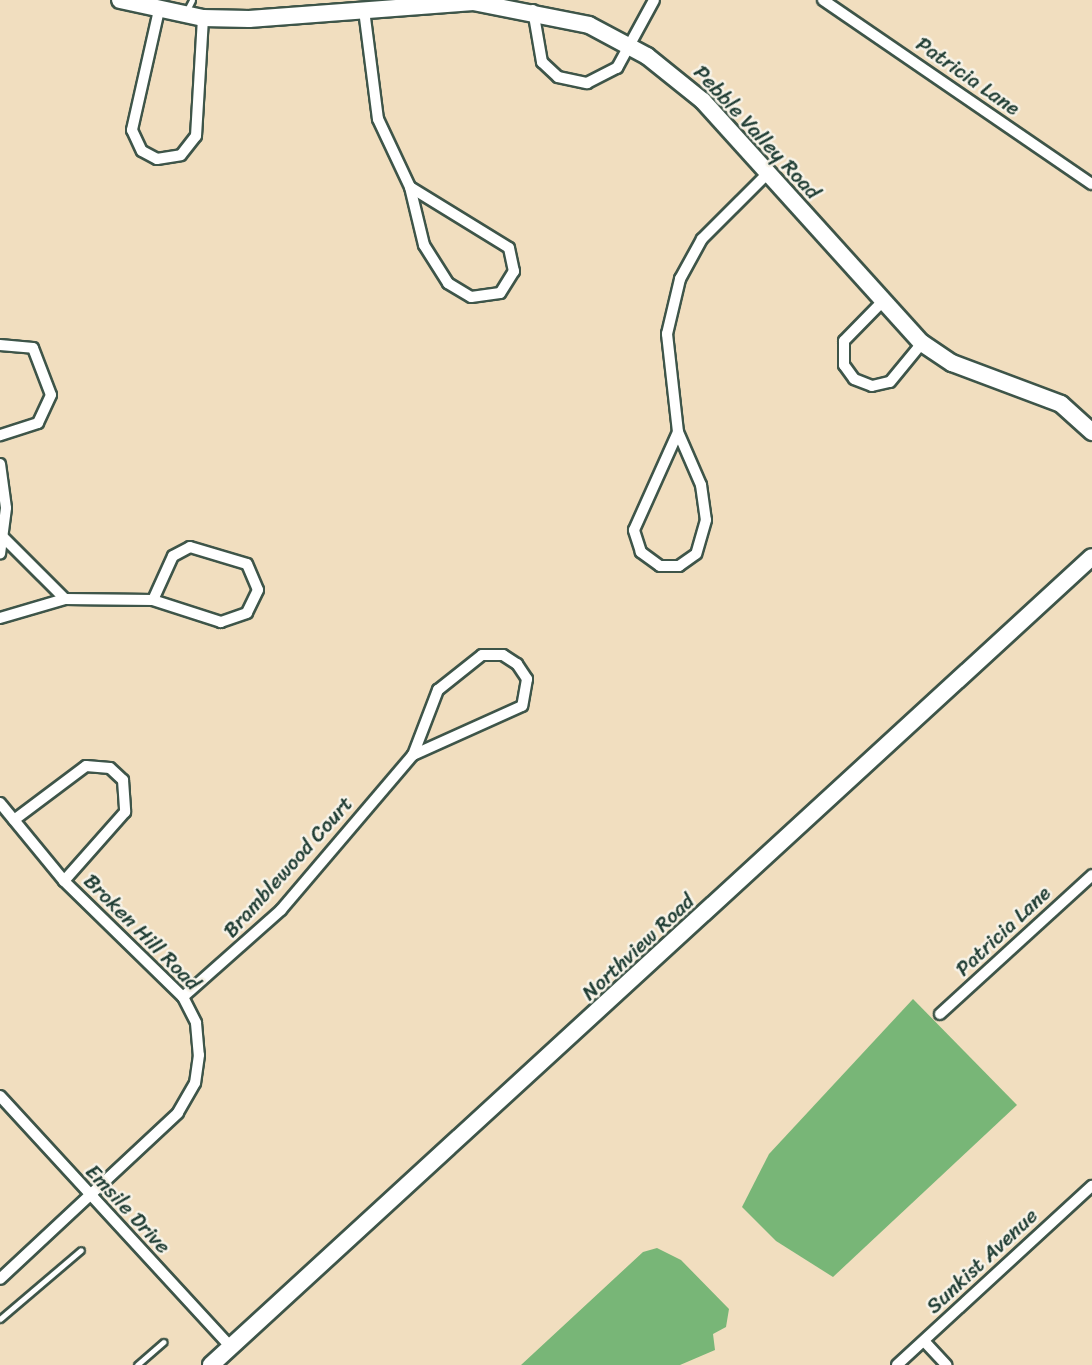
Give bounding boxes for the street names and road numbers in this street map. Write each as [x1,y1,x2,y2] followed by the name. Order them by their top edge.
[911,31,1025,121] street label: Patricia Lane
[688,60,826,204] street label: Pebble Valley Road
[218,791,358,943] street label: Bramblewood Court
[78,868,206,996] street label: Broken Hill Road
[950,880,1056,982] street label: Patricia Lane
[576,888,700,1006] street label: Northview Road
[80,1159,176,1259] street label: Emsile Drive
[921,1203,1043,1319] street label: Sunkist Avenue

